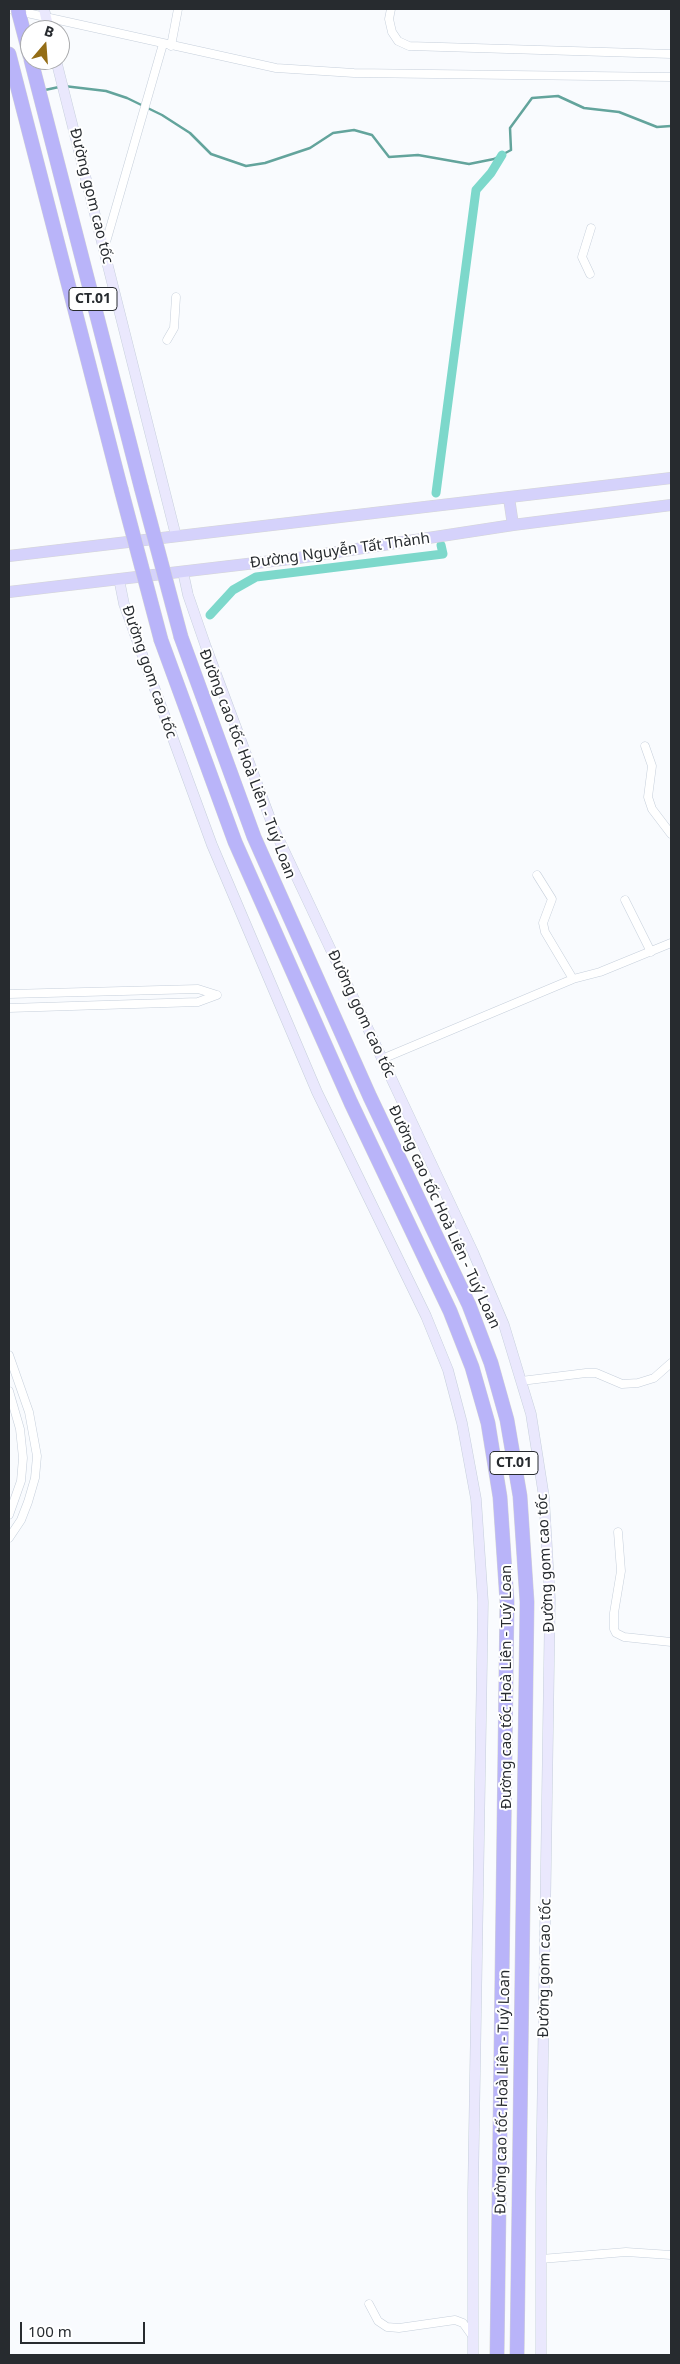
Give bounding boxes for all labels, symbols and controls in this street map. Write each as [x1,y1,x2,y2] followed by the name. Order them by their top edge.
[20,20,70,70] north arrow
[42,21,57,42] text: B
[65,126,117,266] street label: Đường gom cao tốc
[69,288,117,310] road number: CT.01
[249,529,431,573] street label: Đường Nguyễn Tất Thành
[118,603,180,741] street label: Đường gom cao tốc
[195,647,299,881] street label: Đường cao tốc Hoà Liên - Tuý Loan
[323,947,399,1081] street label: Đường gom cao tốc
[384,1102,504,1332] street label: Đường cao tốc Hoà Liên - Tuý Loan
[490,1452,538,1475] road number: CT.01
[533,1493,559,1633] street label: Đường gom cao tốc
[498,1565,516,1809] street label: Đường cao tốc Hoà Liên - Tuý Loan
[535,1898,555,2038] street label: Đường gom cao tốc
[492,1970,514,2214] street label: Đường cao tốc Hoà Liên - Tuý Loan
[22,2312,148,2344] scale bar
[28,2321,72,2341] text: 100 m

